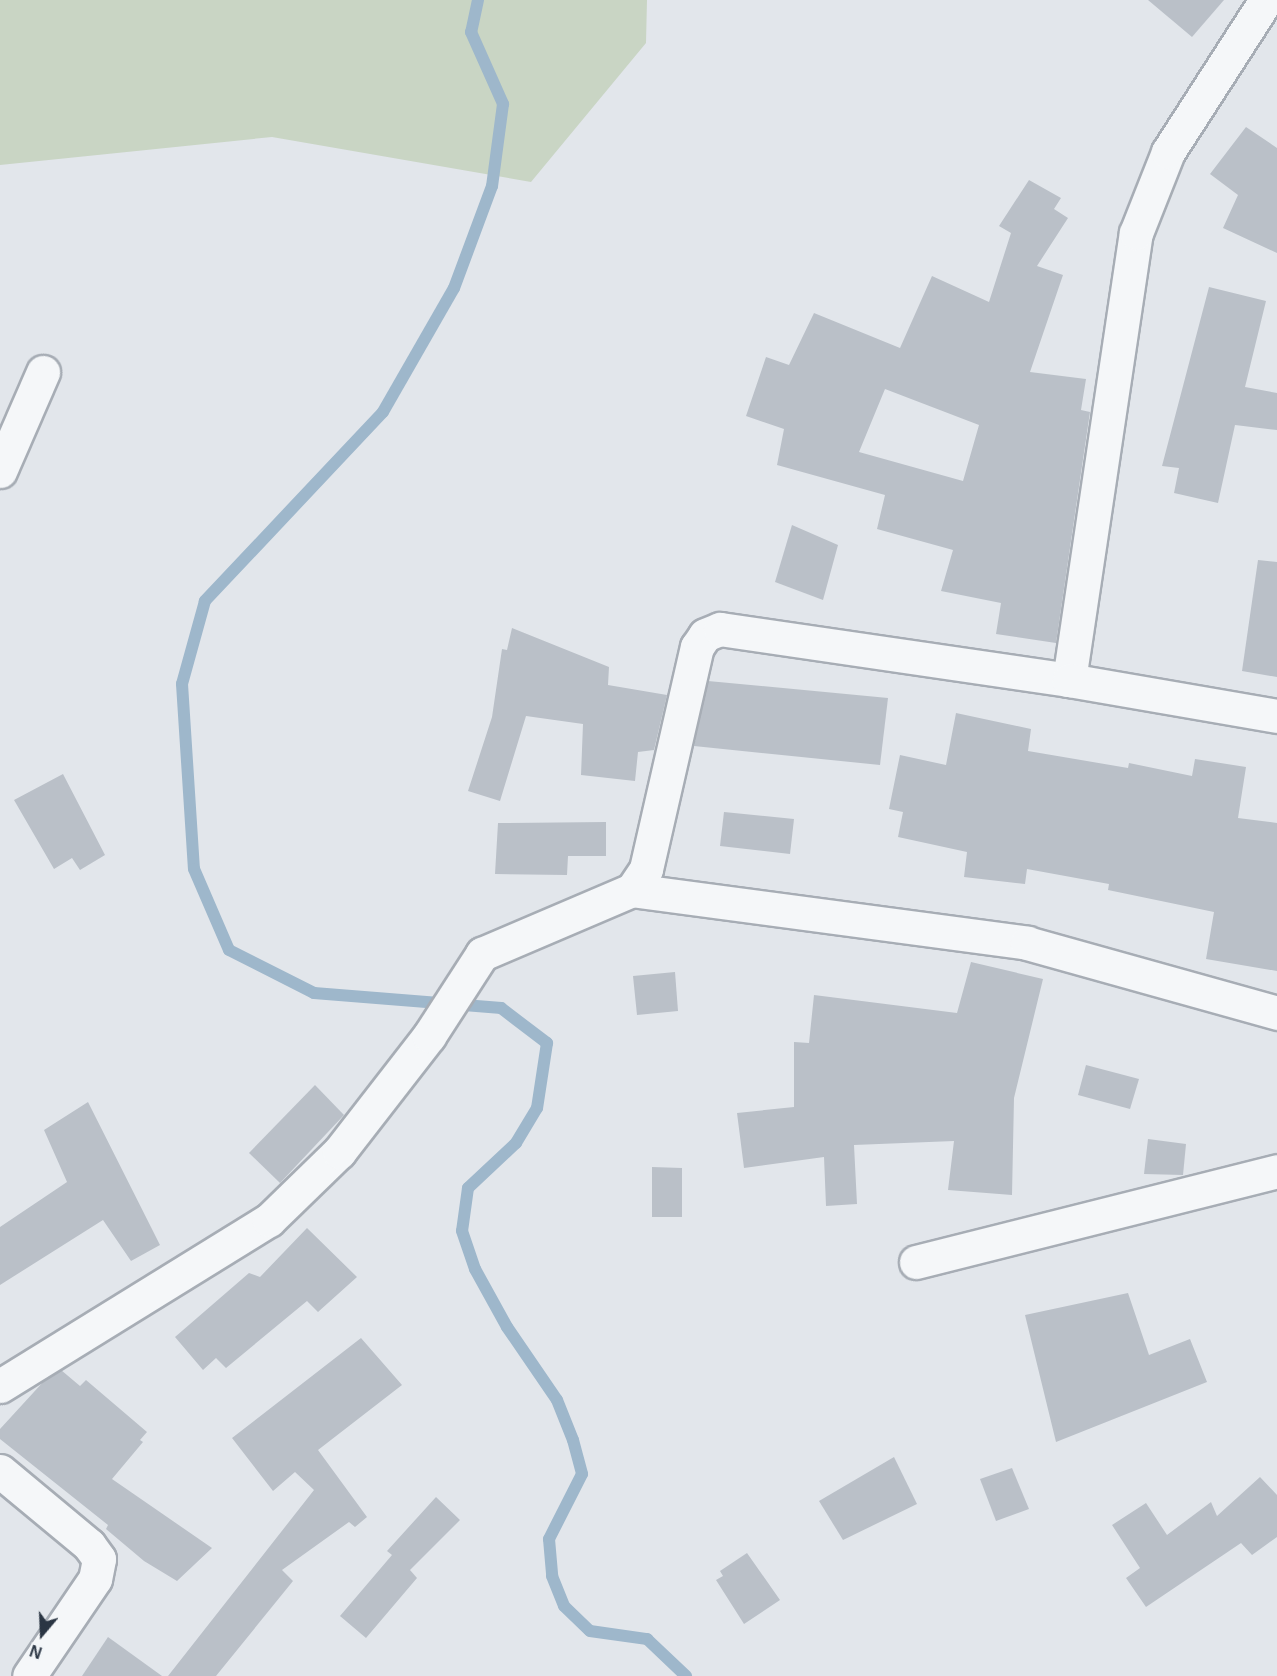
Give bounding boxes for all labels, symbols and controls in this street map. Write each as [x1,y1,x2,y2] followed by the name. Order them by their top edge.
[12,1604,72,1664] north arrow
[28,1642,44,1661] text: N

